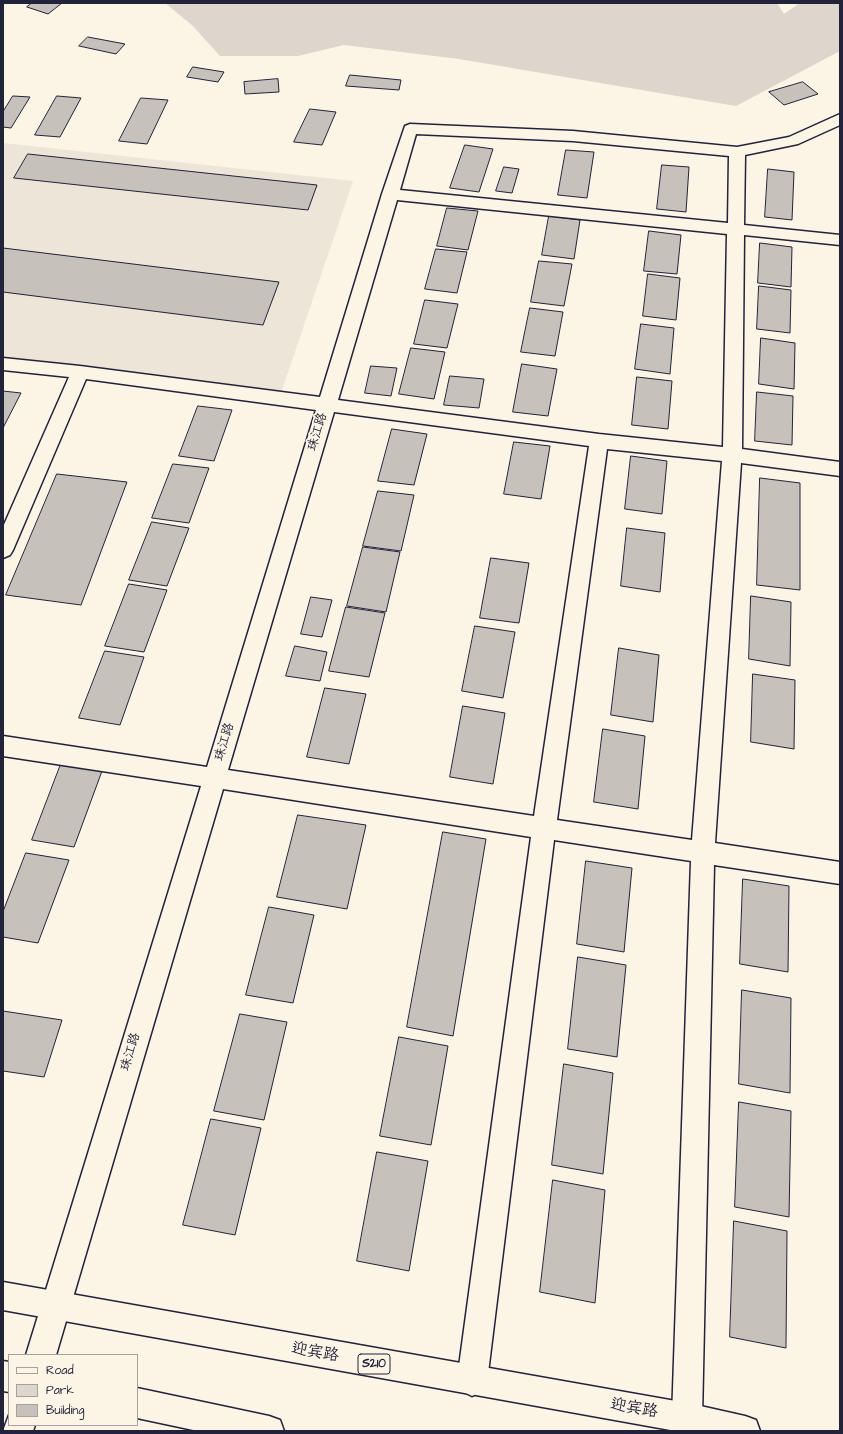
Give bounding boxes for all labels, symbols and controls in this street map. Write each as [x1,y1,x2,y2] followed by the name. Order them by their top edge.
[305,411,331,453] street label: 珠江路
[212,721,238,763] street label: 珠江路
[118,1031,144,1073] street label: 珠江路
[290,1339,340,1367] street label: 迎宾路
[8,1354,138,1426] legend
[358,1354,390,1374] road number: S210
[46,1362,74,1379] text: Road
[46,1382,74,1399] text: Park
[609,1395,659,1423] street label: 迎宾路
[46,1402,84,1419] text: Building

